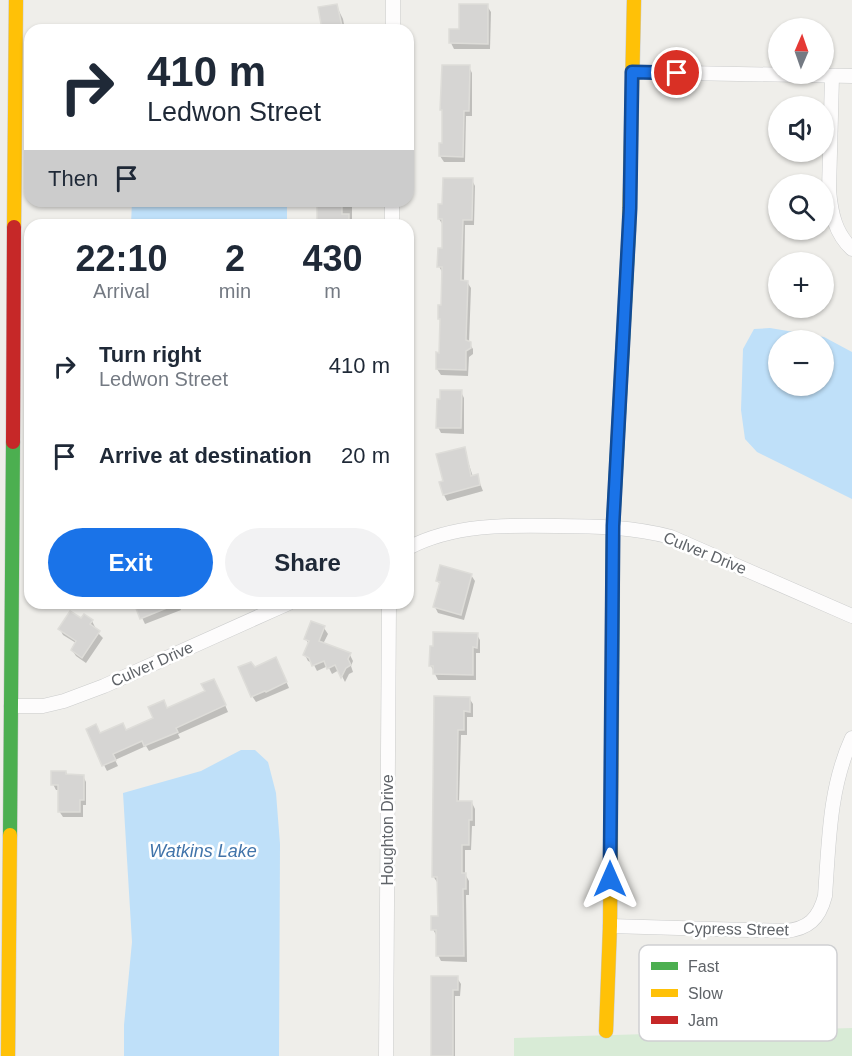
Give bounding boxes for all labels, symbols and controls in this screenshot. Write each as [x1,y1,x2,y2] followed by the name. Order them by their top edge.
[768,18,834,84] north arrow
[768,18,834,396] map controls
[651,47,702,98] pin
[48,48,126,126] icon: right
[147,48,266,95] text: 410 m
[660,56,693,89] icon: arrive
[768,96,834,162] button: sound
[147,97,321,127] text: Ledwon Street
[110,162,143,195] icon: arrive
[48,166,98,191] text: Then
[768,174,834,240] button: search
[75,238,167,279] text: 22:10
[225,238,245,279] text: 2
[302,238,363,279] text: 430
[768,252,834,318] button: +
[93,280,150,302] text: Arrival
[219,280,251,302] text: min
[324,280,341,302] text: m
[768,330,834,396] button: −
[99,342,201,367] text: Turn right
[48,350,81,383] icon: right
[329,353,390,378] text: 410 m
[99,368,228,390] text: Ledwon Street
[48,440,81,473] icon: arrive
[99,443,312,468] text: Arrive at destination
[341,443,390,468] text: 20 m
[48,528,213,597] button: Exit
[225,528,390,597] button: Share
[661,529,749,577] street label: Culver Drive
[108,638,196,690] street label: Culver Drive
[379,774,396,886] street label: Houghton Drive
[149,841,257,861] water label: Watkins Lake
[578,847,642,911] position arrow
[683,920,790,938] street label: Cypress Street
[639,945,837,1041] legend
[688,958,720,975] text: Fast
[688,985,723,1002] text: Slow
[688,1012,718,1029] text: Jam

